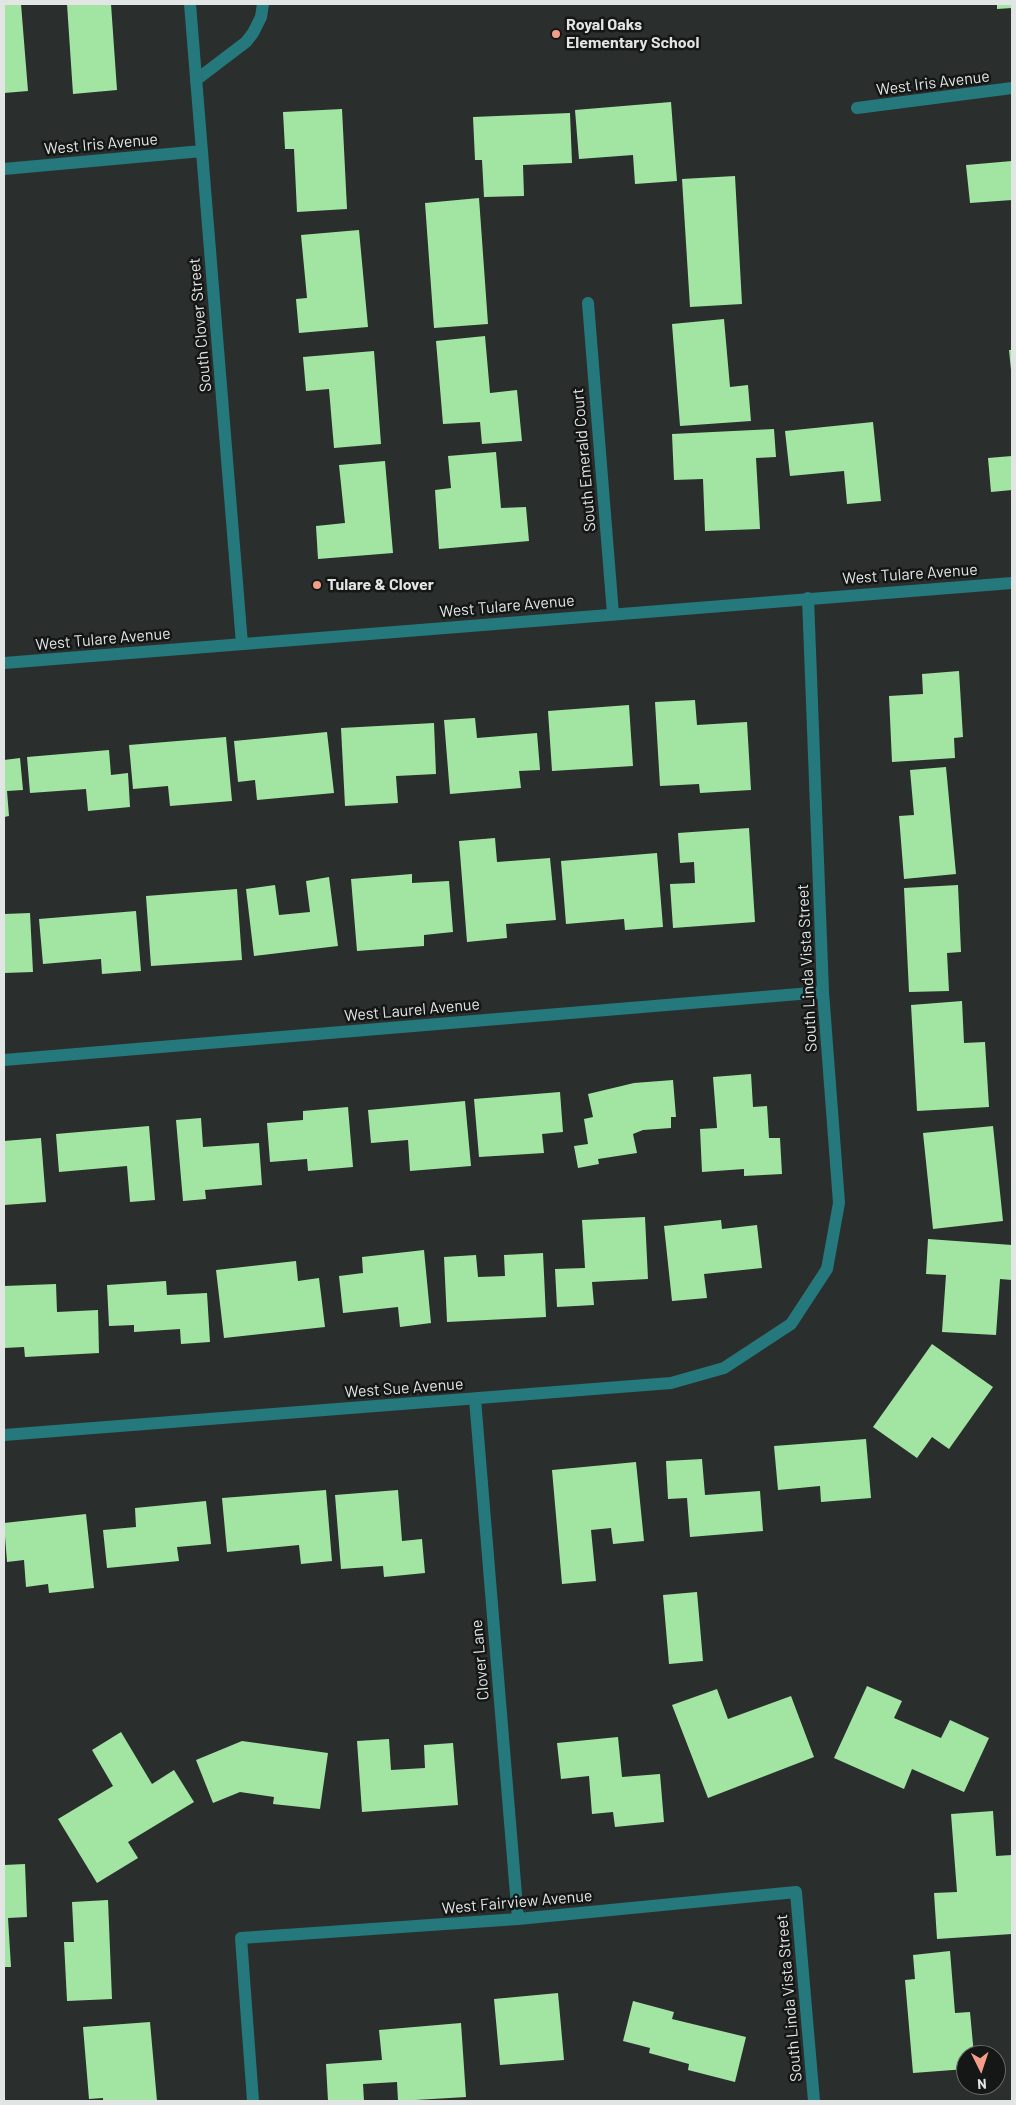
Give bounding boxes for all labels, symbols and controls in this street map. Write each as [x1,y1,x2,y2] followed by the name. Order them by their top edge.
[566,15,699,53] place label: Royal Oaks Elementary School
[550,28,562,40] marker: Royal Oaks Elementary School
[875,67,991,99] street label: West Iris Avenue
[43,129,159,159] street label: West Iris Avenue
[185,257,215,393] street label: South Clover Street
[568,387,600,533] street label: South Emerald Court
[842,560,978,588] street label: West Tulare Avenue
[327,575,434,595] place label: Tulare & Clover
[311,579,323,591] marker: Tulare & Clover
[439,591,575,621] street label: West Tulare Avenue
[35,624,171,654] street label: West Tulare Avenue
[793,884,821,1052] street label: South Linda Vista Street
[343,995,481,1025] street label: West Laurel Avenue
[344,1374,464,1402] street label: West Sue Avenue
[467,1619,493,1701] street label: Clover Lane
[441,1886,593,1918] street label: West Fairview Avenue
[772,1913,806,2083] street label: South Linda Vista Street
[956,2045,1006,2095] north arrow
[977,2076,987,2093] text: N

